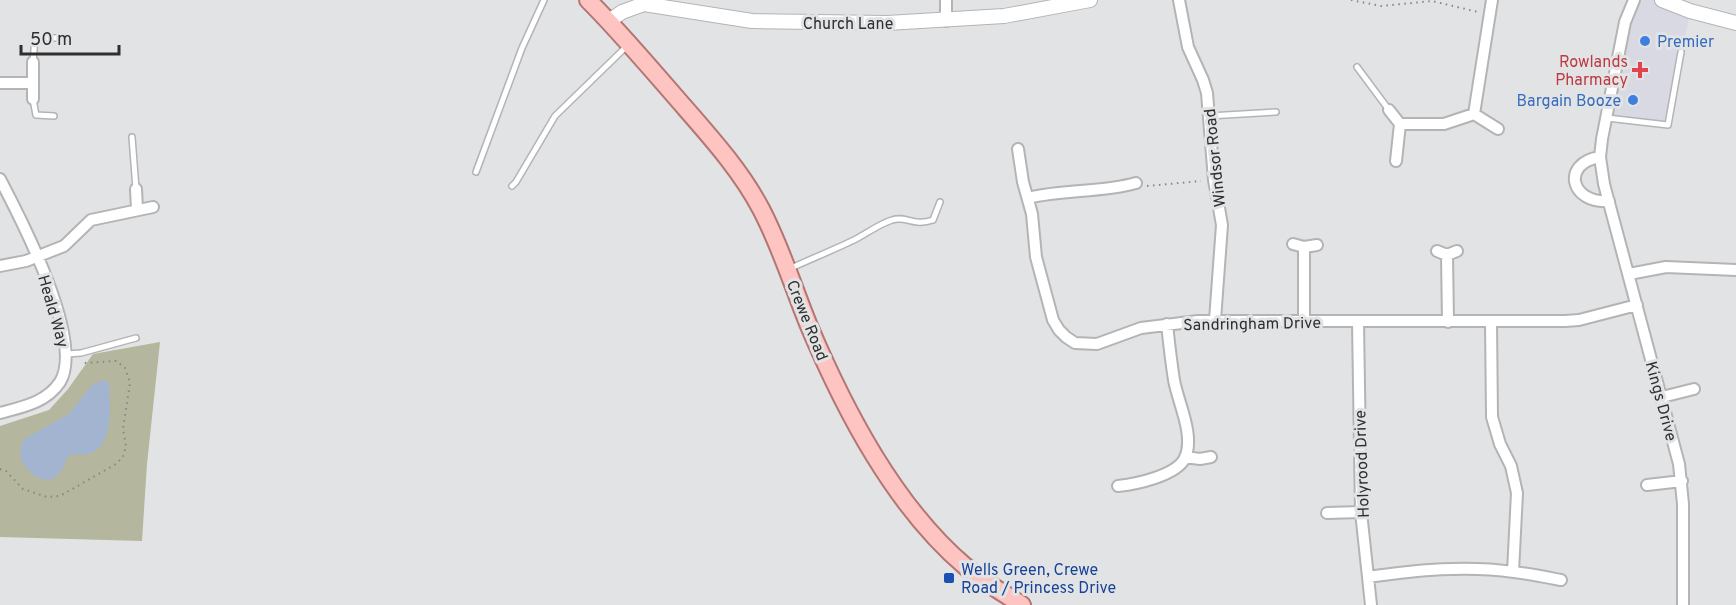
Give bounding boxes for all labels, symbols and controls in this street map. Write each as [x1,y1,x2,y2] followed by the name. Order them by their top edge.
[803,15,893,35] street label: Church Lane
[21,18,118,56] scale bar
[30,29,72,52] text: 50 m
[1657,33,1714,53] place label: Premier
[1638,34,1652,48] marker: Premier
[1555,53,1628,91] place label: Rowlands Pharmacy
[1633,63,1647,77] marker: Rowlands Pharmacy
[1516,92,1621,112] place label: Bargain Booze
[1626,93,1640,107] marker: Bargain Booze
[1201,108,1231,208] street label: Windsor Road
[32,273,72,350] street label: Heald Way
[781,277,831,364] street label: Crewe Road
[1183,314,1321,336] street label: Sandringham Drive
[1640,359,1680,444] street label: Kings Drive
[1351,410,1375,518] street label: Holyrood Drive
[961,561,1116,599] place label: Wells Green, Crewe Road / Princess Drive
[942,571,956,585] marker: Wells Green, Crewe Road / Princess Drive

